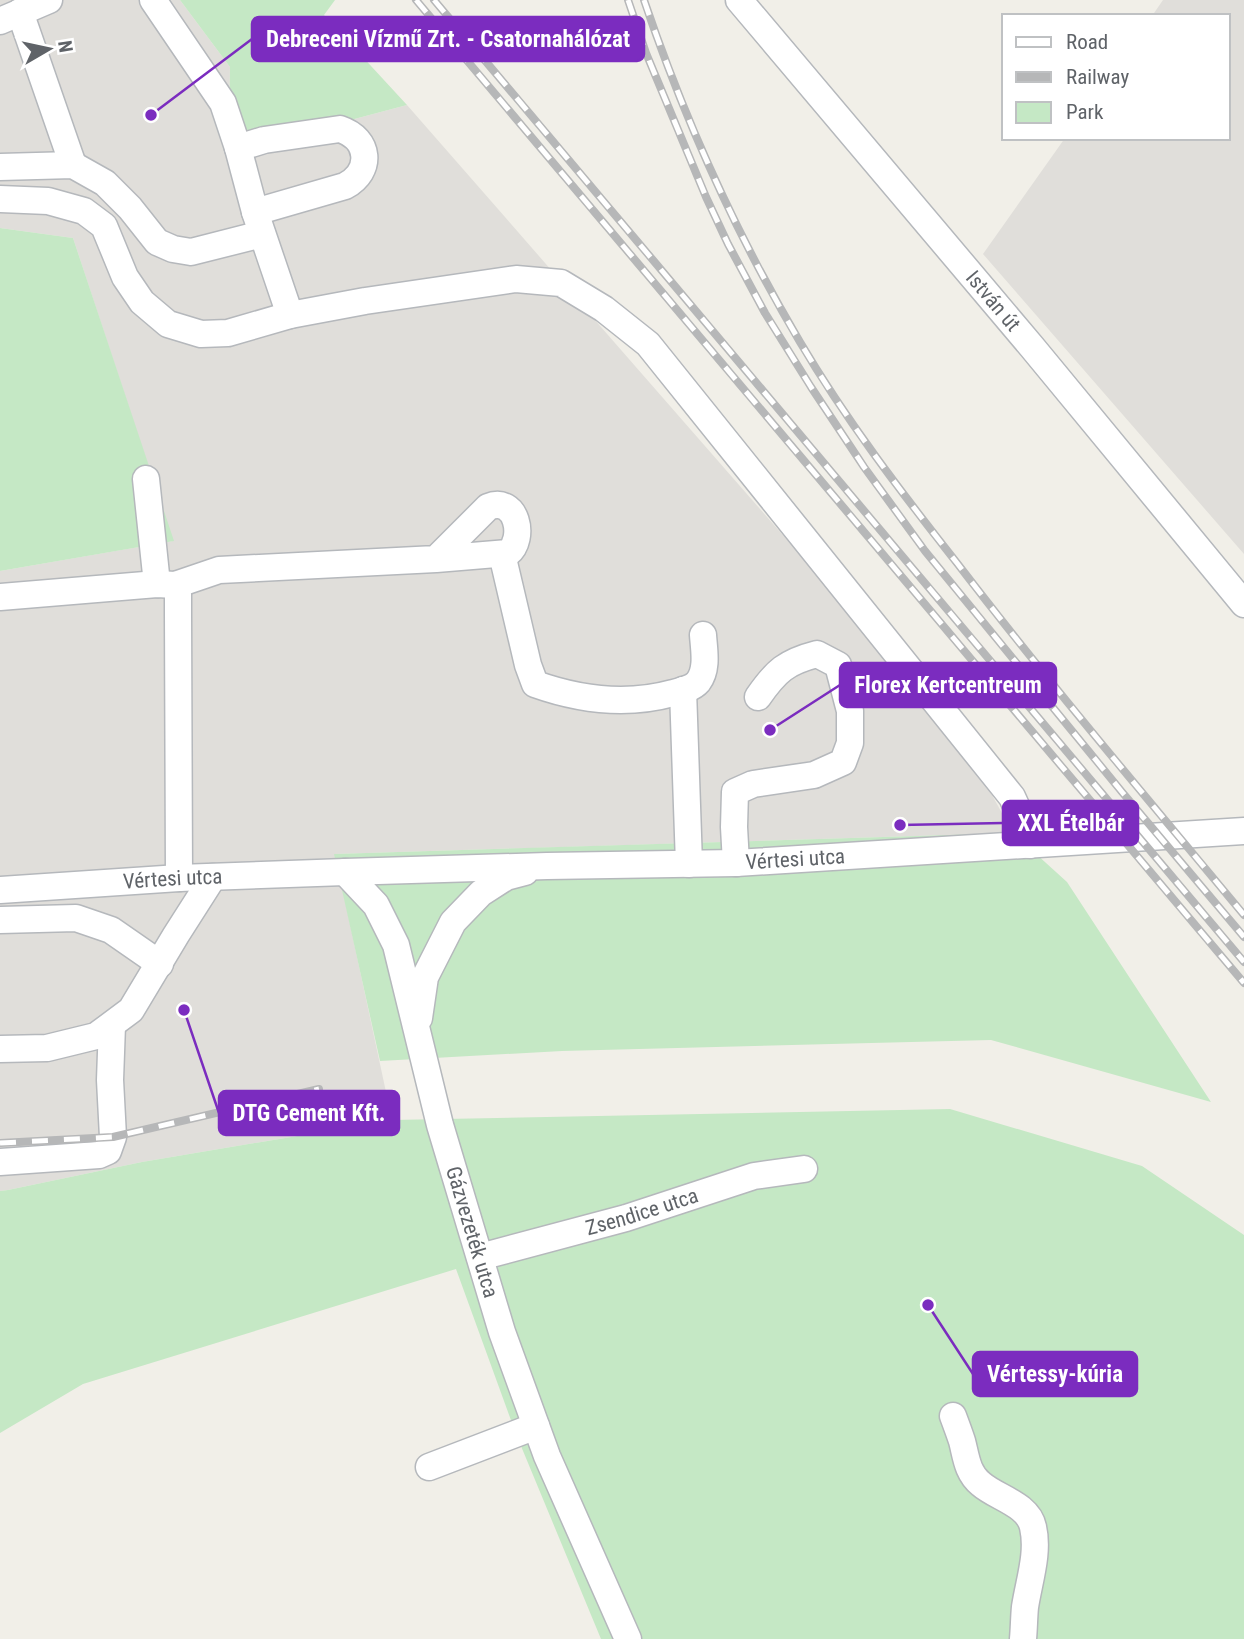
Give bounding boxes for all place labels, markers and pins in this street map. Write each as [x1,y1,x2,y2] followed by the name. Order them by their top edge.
[252,17,644,61] callout: Debreceni Vízmű Zrt. - Csatornahálózat
[840,663,1056,707] callout: Florex Kertcentreum
[1003,801,1138,845] callout: XXL Ételbár
[219,1091,399,1135] callout: DTG Cement Kft.
[973,1352,1137,1396] callout: Vértessy-kúria

